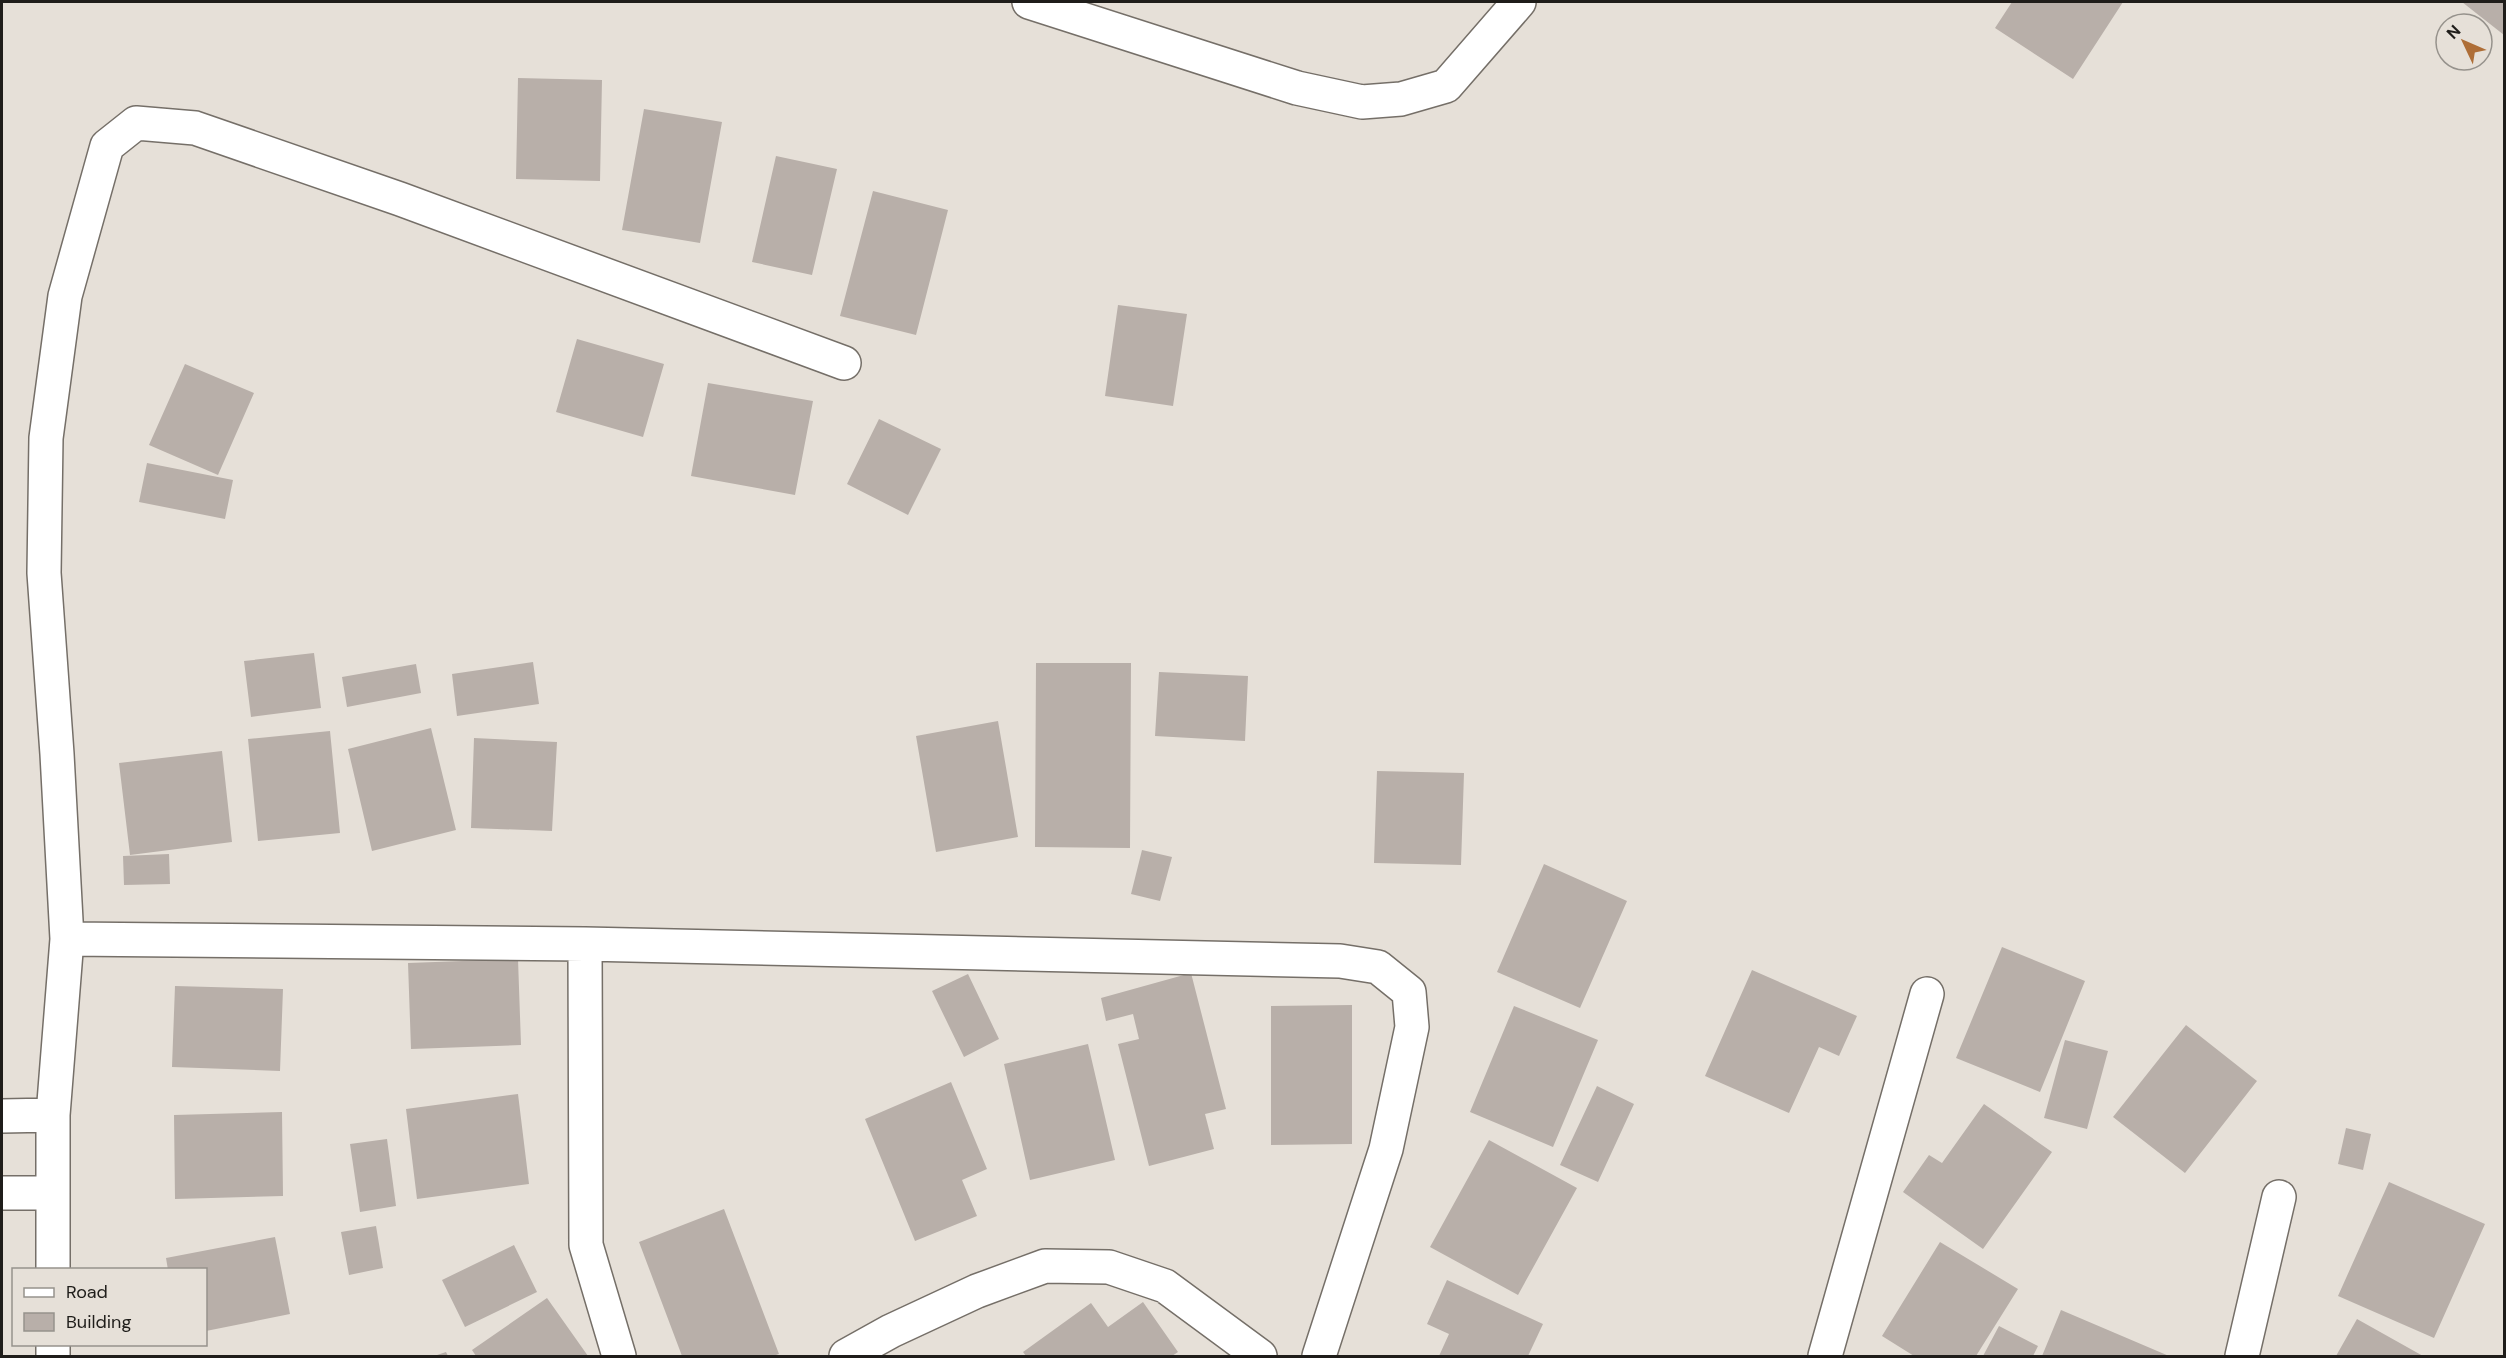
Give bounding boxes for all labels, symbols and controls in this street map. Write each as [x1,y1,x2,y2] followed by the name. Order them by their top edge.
[2434,12,2494,72] north arrow
[2442,20,2465,43] text: N
[12,1268,207,1346] legend
[66,1280,108,1304] text: Road
[66,1310,131,1334] text: Building

